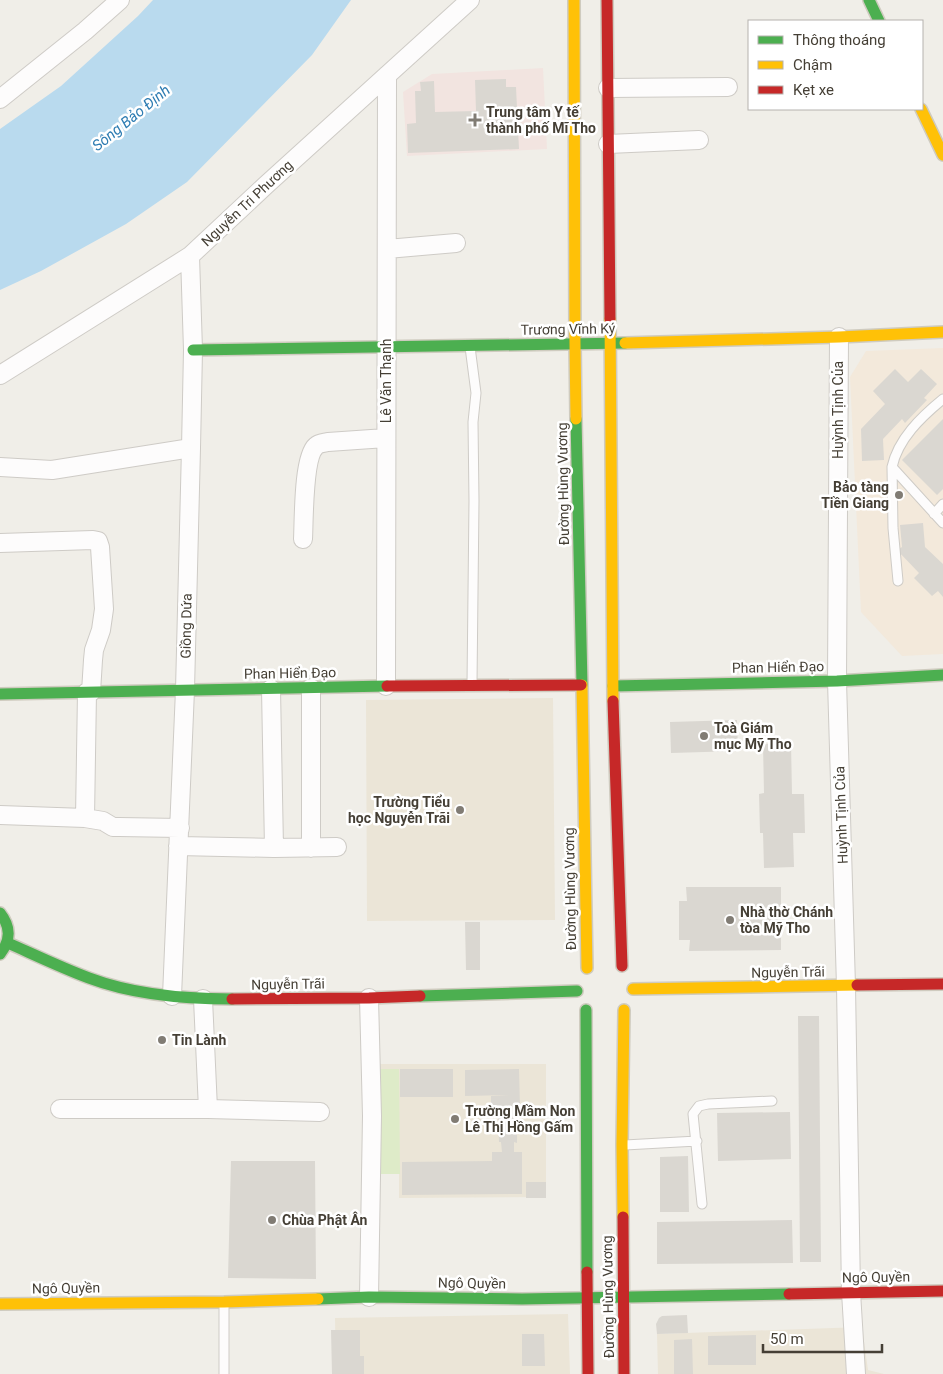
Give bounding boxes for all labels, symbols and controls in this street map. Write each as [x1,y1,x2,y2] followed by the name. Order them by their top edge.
[748,20,923,110] legend
[793,31,886,49] text: Thông thoáng
[793,56,832,74] text: Chậm
[88,81,174,155] water label: Sông Bảo Định
[793,81,834,99] text: Kẹt xe
[486,104,596,136] place label: Trung tâm Y tế thành phố Mĩ Tho
[468,113,482,127] marker: Trung tâm Y tế thành phố Mĩ Tho
[198,157,296,249] street label: Nguyễn Tri Phương
[520,320,616,338] street label: Trương Vĩnh Ký
[378,339,394,423] street label: Lê Văn Thạnh
[830,361,846,459] street label: Huỳnh Tịnh Của
[554,422,572,546] street label: Đường Hùng Vương
[821,479,889,511] place label: Bảo tàng Tiền Giang
[893,489,905,501] marker: Bảo tàng Tiền Giang
[177,593,195,659] street label: Giồng Dứa
[732,658,824,676] street label: Phan Hiển Đạo
[244,664,336,682] street label: Phan Hiển Đạo
[714,720,792,752] place label: Toà Giám mục Mỹ Tho
[698,730,710,742] marker: Toà Giám mục Mỹ Tho
[831,766,851,864] street label: Huỳnh Tịnh Của
[348,794,450,826] place label: Trường Tiểu học Nguyễn Trãi
[454,804,466,816] marker: Trường Tiểu học Nguyễn Trãi
[561,827,579,951] street label: Đường Hùng Vương
[740,904,833,936] place label: Nhà thờ Chánh tòa Mỹ Tho
[724,914,736,926] marker: Nhà thờ Chánh tòa Mỹ Tho
[751,963,825,981] street label: Nguyễn Trãi
[251,975,325,993] street label: Nguyễn Trãi
[172,1032,227,1048] place label: Tin Lành
[156,1034,168,1046] marker: Tin Lành
[465,1103,575,1135] place label: Trường Mầm Non Lê Thị Hồng Gấm
[449,1113,461,1125] marker: Trường Mầm Non Lê Thị Hồng Gấm
[282,1211,368,1228] place label: Chùa Phật Ân
[266,1214,278,1226] marker: Chùa Phật Ân
[599,1235,617,1359] street label: Đường Hùng Vương
[842,1268,910,1286] street label: Ngô Quyền
[438,1274,506,1292] street label: Ngô Quyền
[32,1279,100,1297] street label: Ngô Quyền
[763,1322,882,1354] scale bar
[770,1330,804,1348] text: 50 m

